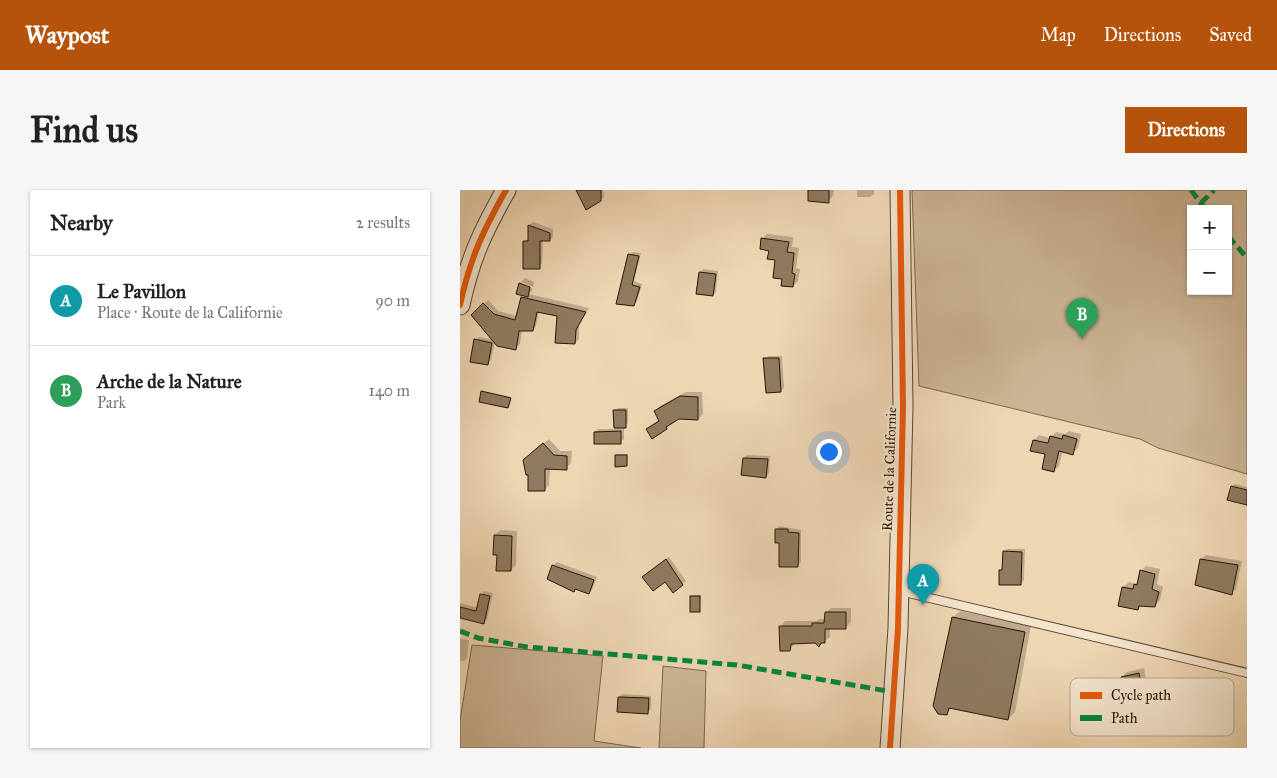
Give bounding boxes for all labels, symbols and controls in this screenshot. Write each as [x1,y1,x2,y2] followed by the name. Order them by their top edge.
[25,20,109,50] text: Waypost
[1040,24,1076,46] text: Map
[1104,24,1181,46] text: Directions
[1209,24,1252,46] text: Saved
[1125,107,1247,153] button: Directions
[30,109,138,152] text: Find us
[1187,205,1232,295] map controls
[1187,205,1232,250] button: +
[50,210,113,236] text: Nearby
[356,213,410,232] text: 2 results
[1187,250,1232,295] button: −
[97,280,186,303] text: Le Pavillon
[61,291,71,310] text: A
[375,291,410,310] text: 90 m
[1066,298,1098,339] pin: B
[97,303,283,322] text: Place · Route de la Californie
[97,370,242,393] text: Arche de la Nature
[61,381,71,400] text: B
[369,381,410,400] text: 140 m
[97,393,126,412] text: Park
[879,407,900,531] street label: Route de la Californie
[816,439,842,465] your location
[907,564,939,605] pin: A
[1070,678,1234,736] legend
[1111,687,1171,704] text: Cycle path
[1111,710,1138,727] text: Path

